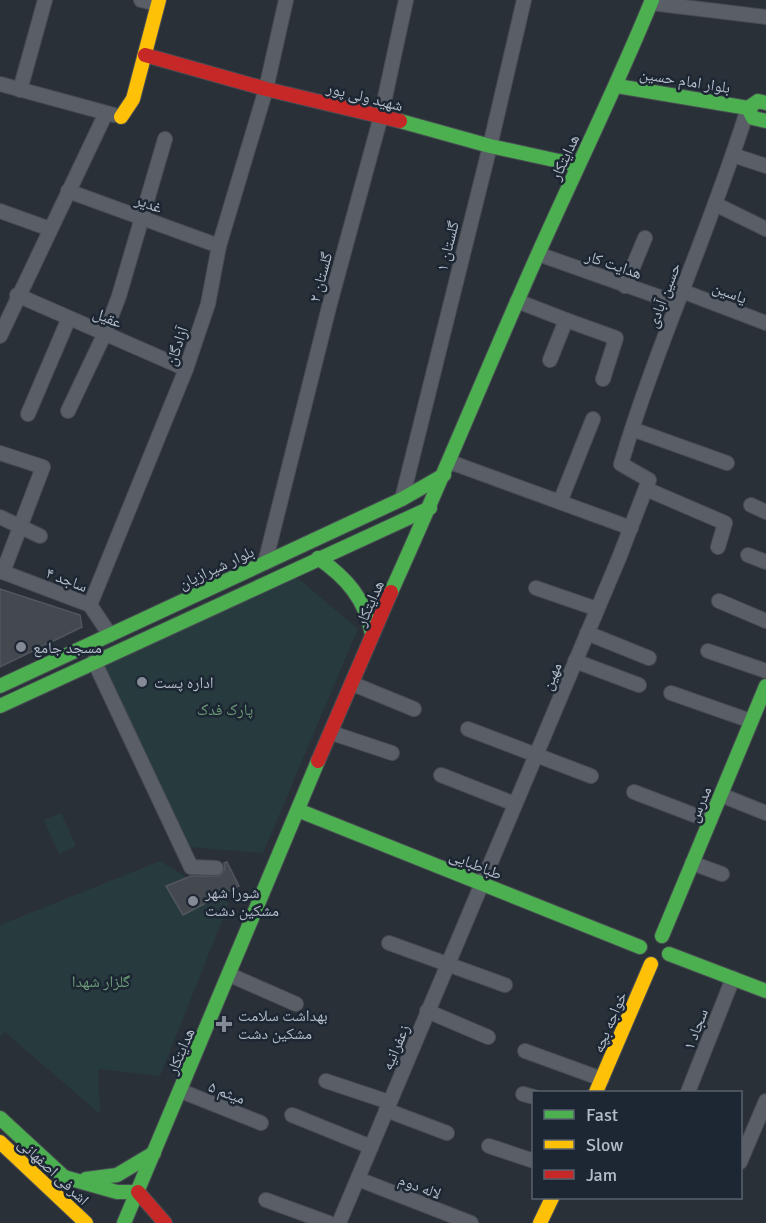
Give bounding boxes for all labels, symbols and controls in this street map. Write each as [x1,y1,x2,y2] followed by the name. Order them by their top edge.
[638,64,732,98] street label: بلوار امام حسین
[324,78,405,116] street label: شهید ولی پور
[545,131,584,184] street label: هدایتکار
[131,189,165,218] street label: غدیر
[432,219,464,273] street label: گلستان ۱
[582,246,645,284] street label: هدایت کار
[305,250,337,305] street label: گلستان ۲
[642,260,685,331] street label: حسین آبادی
[710,277,750,309] street label: یاسین
[90,303,125,333] street label: عقیل
[161,323,193,369] street label: آزادگان
[176,542,257,594] street label: بلوار شیرازیان
[43,563,90,597] street label: ساجد ۴
[351,577,389,630] street label: هدایتکار
[33,638,102,658] place label: مسجد جامع
[14,640,28,654] marker: مسجد جامع
[537,659,567,693] street label: مهین
[154,673,214,693] place label: اداره پست
[135,675,149,689] marker: اداره پست
[197,700,254,720] park label: پارک فدک
[683,783,716,825] street label: مدرس
[446,845,505,885] street label: طباطبایی
[204,883,279,921] place label: شورا شهر مشکین دشت
[186,894,200,908] marker: شورا شهر مشکین دشت
[72,972,131,992] park label: گلزار شهدا
[588,989,632,1056] street label: خواجه بچه
[238,1006,328,1044] place label: بهداشت سلامت مشکین دشت
[679,1006,713,1053] street label: سجاد ۱
[215,1015,233,1033] marker: بهداشت سلامت مشکین دشت
[377,1021,415,1073] street label: زعفرانیه
[162,1025,200,1078] street label: هدایتکار
[205,1077,248,1109] street label: میثم ۵
[532,1091,742,1199] legend
[586,1104,618,1126] text: Fast
[14,1134,93,1210] street label: اشرفی اصفهانی
[586,1134,623,1156] text: Slow
[586,1164,617,1186] text: Jam
[395,1170,444,1204] street label: لاله دوم

